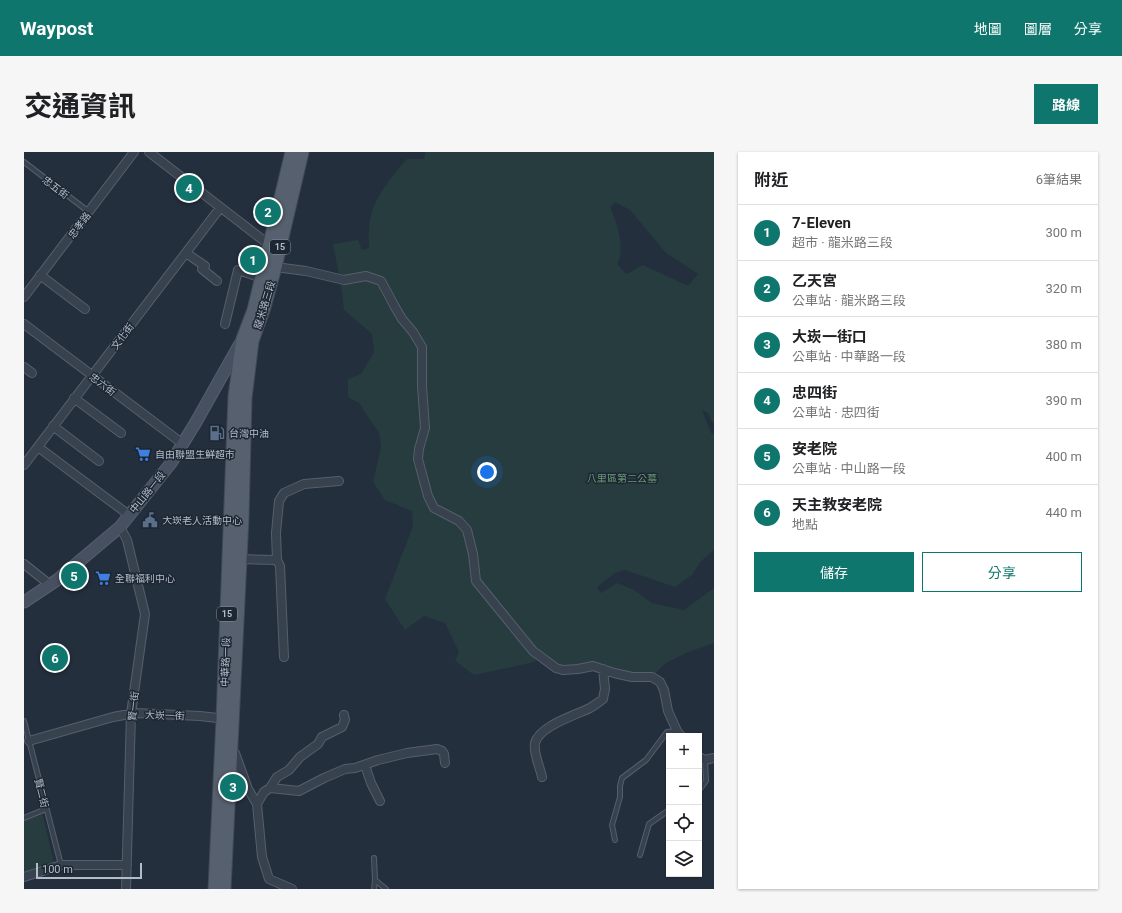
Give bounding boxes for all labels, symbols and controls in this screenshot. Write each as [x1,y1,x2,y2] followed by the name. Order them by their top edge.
[20,17,94,40] text: Waypost
[974,21,1002,37] text: 地圖
[1024,21,1052,37] text: 圖層
[1074,21,1102,37] text: 分享
[1034,84,1098,124] button: 路線
[24,90,136,123] text: 交通資訊
[754,170,788,190] text: 附近
[1036,172,1082,187] text: 6筆結果
[176,173,202,203] pin: 4
[40,174,71,201] street label: 忠五街
[255,197,281,227] pin: 2
[66,210,93,241] street label: 忠孝路
[792,214,851,232] text: 7-Eleven
[763,225,771,240] text: 1
[1045,225,1082,240] text: 300 m
[792,235,893,250] text: 超市 · 龍米路三段
[270,240,290,254] road number: 15
[240,245,266,275] pin: 1
[792,272,837,290] text: 乙天宮
[252,280,277,331] street label: 龍米路三段
[763,281,771,296] text: 2
[1045,281,1082,296] text: 320 m
[792,293,906,308] text: 公車站 · 龍米路三段
[109,321,136,352] street label: 文化街
[792,328,867,346] text: 大崁一街口
[763,337,771,352] text: 3
[1045,337,1082,352] text: 380 m
[792,349,906,364] text: 公車站 · 中華路一段
[87,371,118,398] street label: 忠六街
[792,384,837,402] text: 忠四街
[763,393,771,408] text: 4
[1045,393,1082,408] text: 390 m
[792,405,880,420] text: 公車站 · 忠四街
[208,424,226,442] fuel station icon: 台灣中油
[229,428,269,439] place label: 台灣中油
[792,440,837,458] text: 安老院
[134,445,152,463] supermarket icon: 自由聯盟生鮮超市
[155,449,235,460] place label: 自由聯盟生鮮超市
[763,449,771,464] text: 5
[1045,449,1082,464] text: 400 m
[792,461,906,476] text: 公車站 · 中山路一段
[477,462,497,482] your location
[127,469,167,515] street label: 中山路一段
[587,473,657,484] park label: 八里區第二公墓
[792,496,882,514] text: 天主教安老院
[763,505,771,520] text: 6
[1045,505,1082,520] text: 440 m
[141,511,159,529] public building icon: 大崁老人活動中心
[162,515,242,526] place label: 大崁老人活動中心
[792,517,818,532] text: 地點
[754,552,914,592] button: 儲存
[922,552,1082,592] button: 分享
[61,561,87,591] pin: 5
[94,569,112,587] supermarket icon: 全聯福利中心
[115,573,175,584] place label: 全聯福利中心
[217,607,237,621] road number: 15
[219,637,232,687] street label: 中華路一段
[42,643,68,673] pin: 6
[126,691,141,722] street label: 賢一街
[145,709,185,722] street label: 大崁一街
[666,733,702,877] map controls
[666,733,702,769] button: +
[666,769,702,805] button: −
[220,772,246,802] pin: 3
[33,777,50,809] street label: 賢二街
[666,805,702,841] button: locate
[666,841,702,877] button: layers
[36,861,142,880] scale bar
[42,863,73,876] text: 100 m

